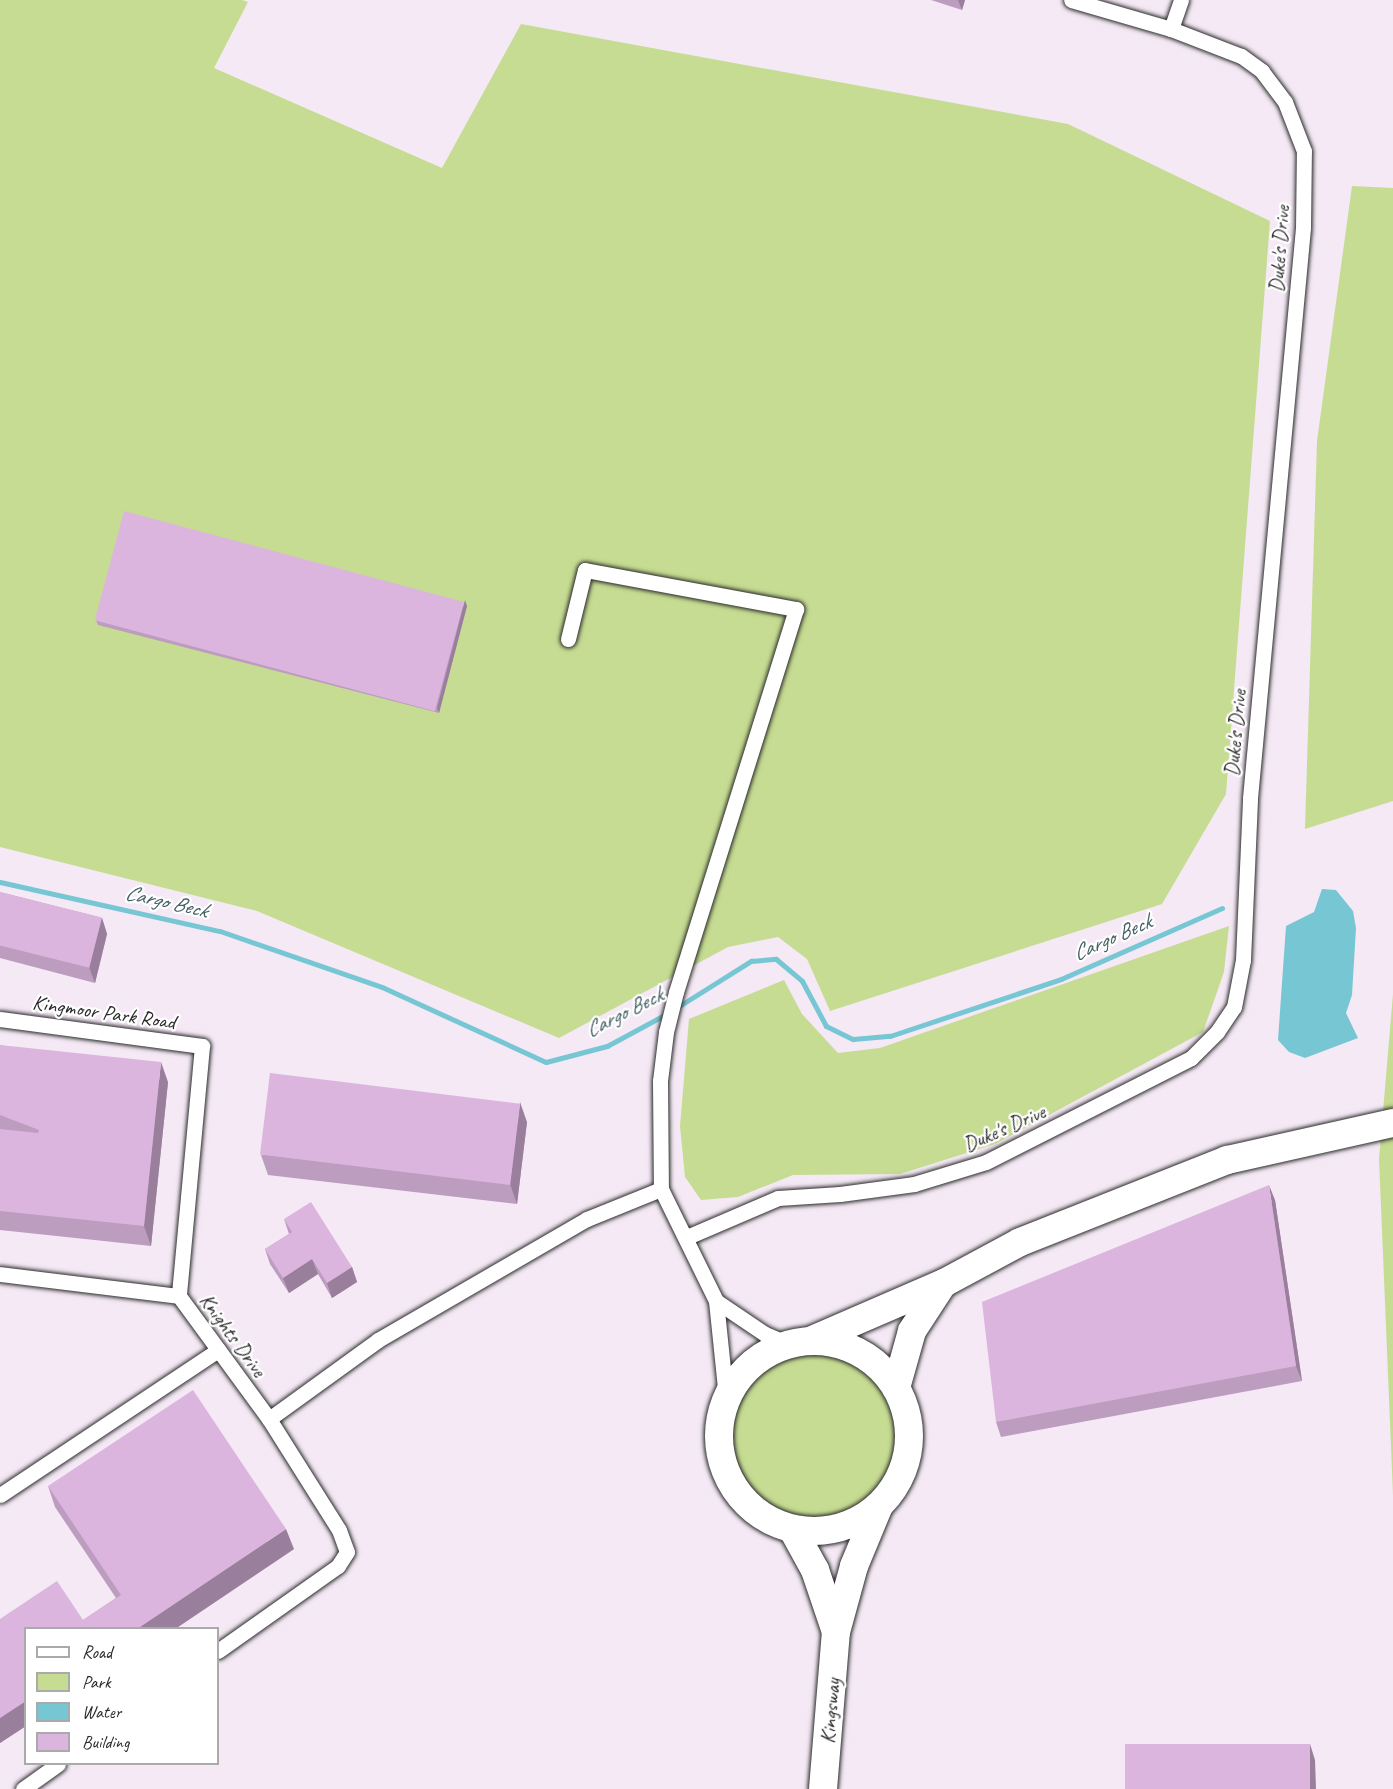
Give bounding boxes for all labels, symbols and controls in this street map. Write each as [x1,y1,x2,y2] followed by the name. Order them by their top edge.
[1263,205,1295,293] street label: Duke's Drive
[1219,689,1251,777] street label: Duke's Drive
[122,880,210,924] water label: Cargo Beck
[1069,909,1155,967] water label: Cargo Beck
[581,982,667,1044] water label: Cargo Beck
[31,989,177,1035] street label: Kingmoor Park Road
[959,1099,1049,1157] street label: Duke's Drive
[194,1288,272,1382] street label: Knights Drive
[24,1627,219,1765] legend
[82,1641,112,1663] text: Road
[82,1671,111,1693] text: Park
[815,1677,845,1745] street label: Kingsway
[82,1701,121,1723] text: Water
[82,1731,129,1753] text: Building

